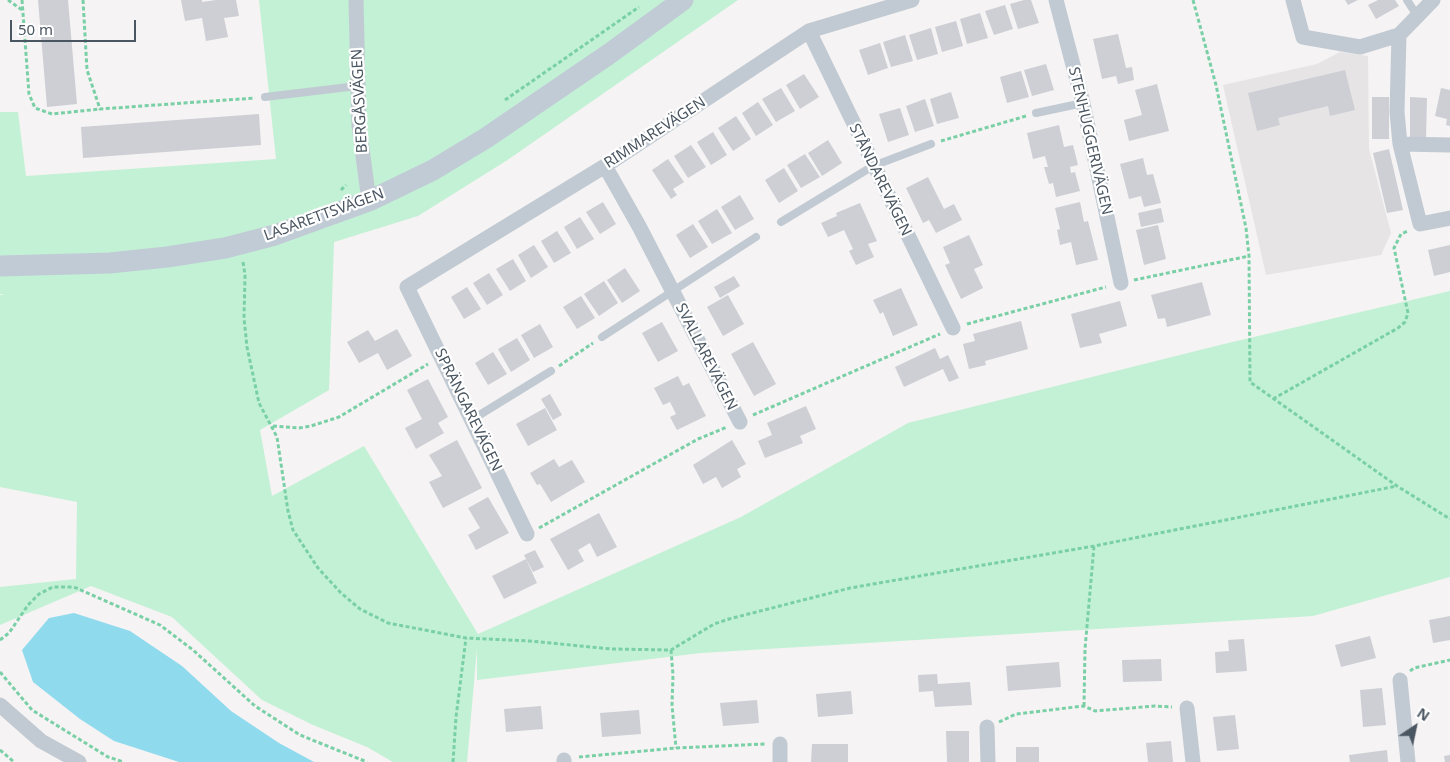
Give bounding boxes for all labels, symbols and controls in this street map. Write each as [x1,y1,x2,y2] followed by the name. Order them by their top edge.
[12,10,139,42] scale bar
[18,19,53,39] text: 50 m
[348,48,372,154] street label: BERGÅSVÄGEN
[1064,65,1116,217] street label: STENHUGGERIVÄGEN
[601,94,709,172] street label: RIMMAREVÄGEN
[845,121,915,239] street label: STÅNDAREVÄGEN
[261,185,387,245] street label: LASARETTSVÄGEN
[671,301,741,413] street label: SVALLAREVÄGEN
[431,346,505,474] street label: SPRÄNGAREVÄGEN
[1390,702,1440,752] north arrow
[1414,703,1434,725] text: N

